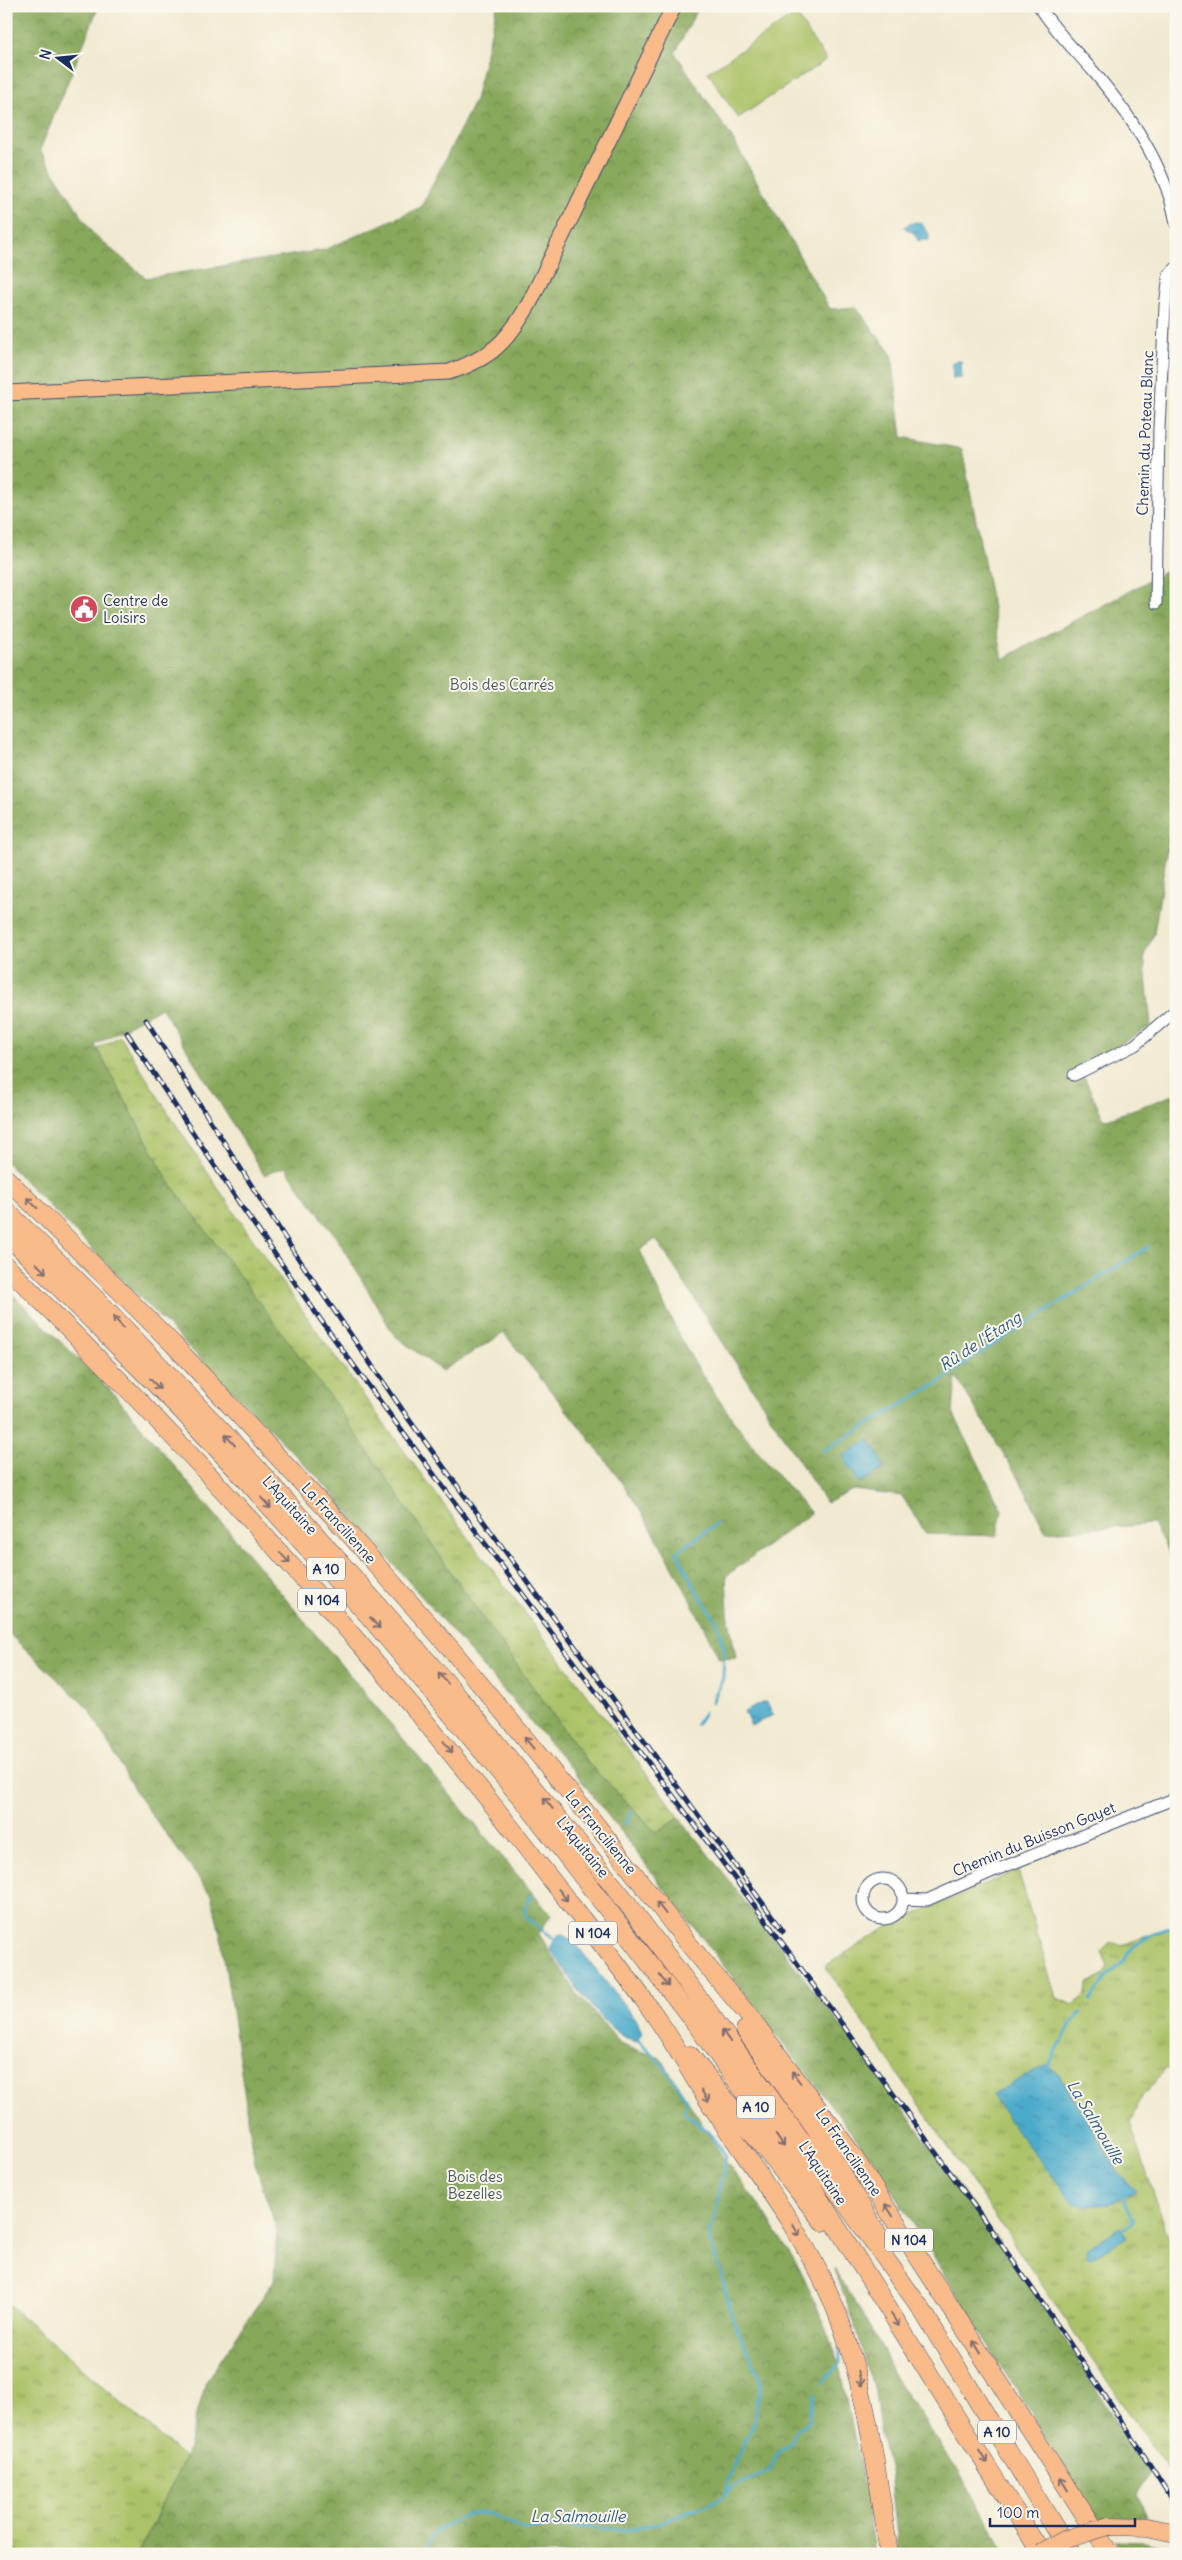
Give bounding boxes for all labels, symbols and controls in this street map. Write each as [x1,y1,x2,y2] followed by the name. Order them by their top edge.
[32,32,82,82] north arrow
[36,47,55,62] text: N
[1133,350,1157,516] street label: Chemin du Poteau Blanc
[103,591,168,627] place label: Centre de Loisirs
[69,594,99,624] public building icon: Centre de Loisirs
[450,675,554,694] park label: Bois des Carrés
[26,1197,38,1209] one-way arrow
[35,1262,47,1274] one-way arrow
[935,1307,1026,1375] water label: Rû de l'Étang
[112,1315,124,1328] one-way arrow
[149,1378,161,1390] one-way arrow
[224,1433,236,1446] one-way arrow
[259,1472,321,1538] street label: L'Aquitaine
[298,1479,380,1567] street label: La Francilienne
[260,1496,272,1509] one-way arrow
[279,1551,290,1564] one-way arrow
[307,1558,345,1580] road number: A 10
[298,1588,346,1612] road number: N 104
[369,1617,381,1630] one-way arrow
[438,1672,449,1685] one-way arrow
[523,1737,534,1750] one-way arrow
[443,1741,454,1754] one-way arrow
[561,1786,641,1878] street label: La Francilienne
[542,1797,553,1810] one-way arrow
[950,1798,1118,1880] street label: Chemin du Buisson Gayet
[553,1813,613,1881] street label: L'Aquitaine
[558,1888,569,1901] one-way arrow
[655,1902,666,1915] one-way arrow
[569,1922,617,1945] road number: N 104
[658,1974,669,1987] one-way arrow
[721,2029,731,2043] one-way arrow
[791,2070,801,2084] one-way arrow
[1063,2076,1130,2169] water label: La Salmouille
[701,2088,711,2102] one-way arrow
[737,2096,775,2118] road number: A 10
[812,2105,886,2199] street label: La Francilienne
[775,2134,785,2148] one-way arrow
[795,2137,851,2209] street label: L'Aquitaine
[447,2167,503,2203] park label: Bois des Bezelles
[884,2203,895,2217] one-way arrow
[792,2223,802,2237] one-way arrow
[885,2228,933,2252] road number: N 104
[890,2313,900,2327] one-way arrow
[972,2340,982,2354] one-way arrow
[856,2371,865,2387] one-way arrow
[978,2420,1016,2444] road number: A 10
[978,2449,988,2463] one-way arrow
[1058,2478,1068,2492] one-way arrow
[990,2495,1134,2527] scale bar
[997,2503,1039,2522] text: 100 m
[531,2506,627,2526] water label: La Salmouille

